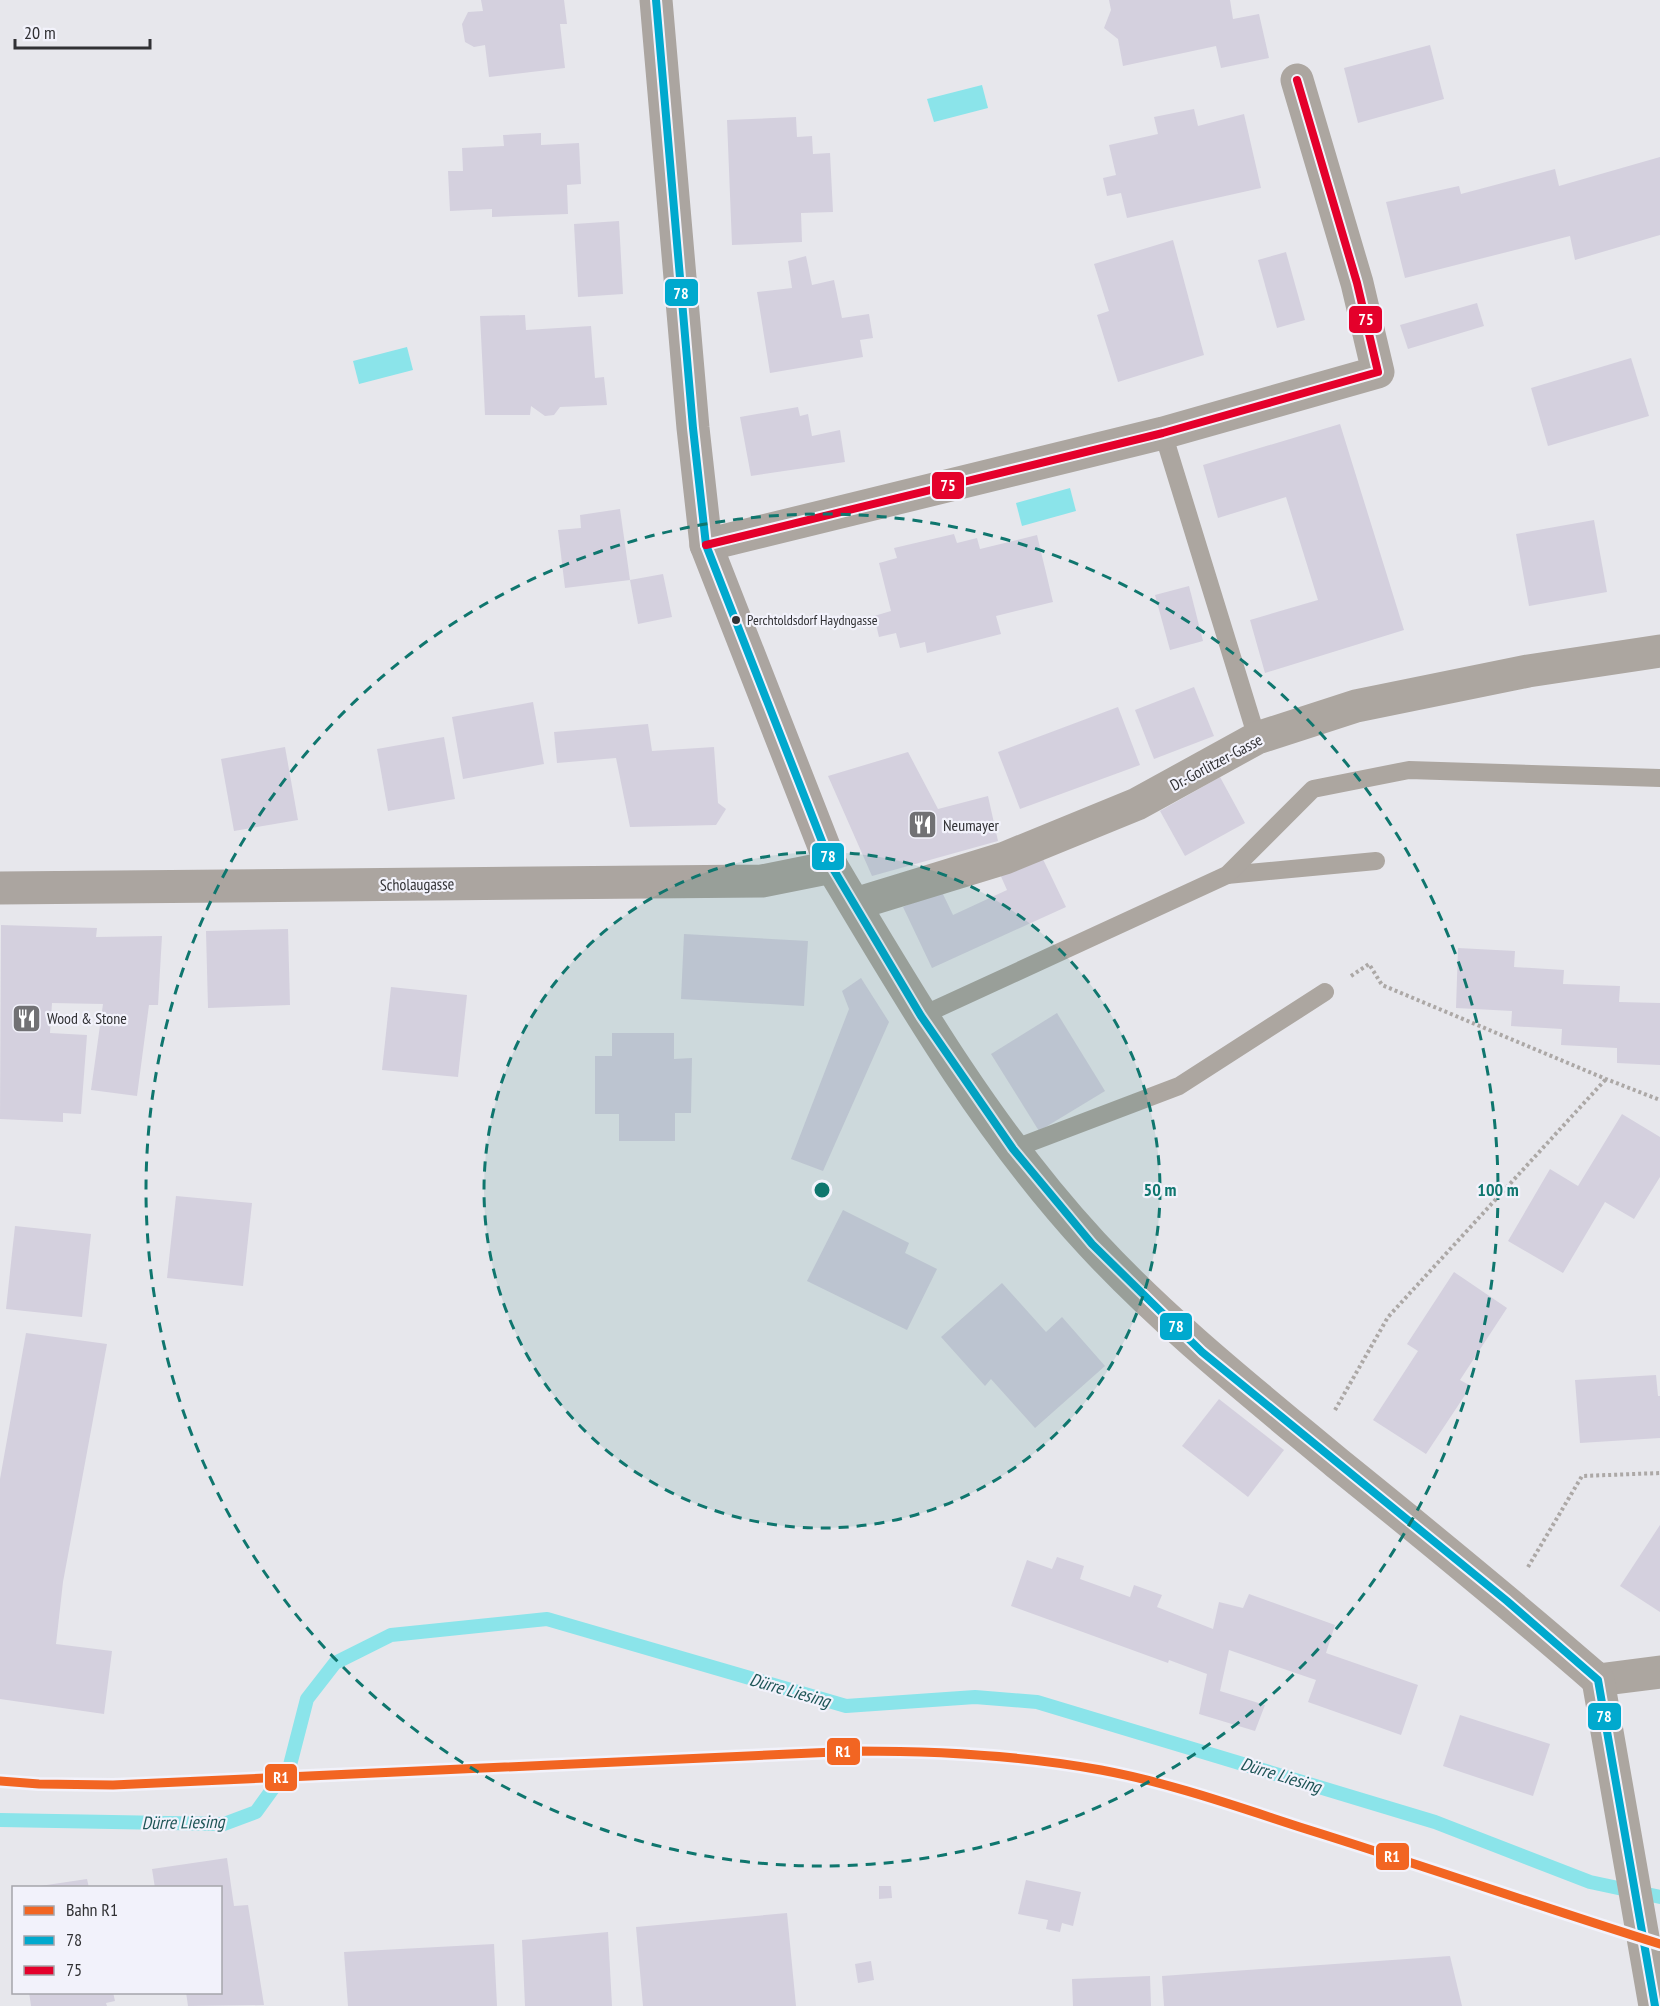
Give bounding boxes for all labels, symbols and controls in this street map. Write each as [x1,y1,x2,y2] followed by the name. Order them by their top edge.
[15,12,150,50] scale bar
[24,21,56,44] text: 20 m
[664,278,699,307] line badge: 78
[673,283,689,303] text: 78
[1348,305,1383,334] line badge: 75
[1358,309,1374,329] text: 75
[931,471,965,500] line badge: 75
[940,475,956,495] text: 75
[747,611,878,629] place label: Perchtoldsdorf Haydngasse
[730,614,742,626] marker: Perchtoldsdorf Haydngasse
[1166,729,1266,795] street label: Dr.-Gorlitzer-Gasse
[906,809,938,841] restaurant icon: Neumayer
[943,815,1000,835] place label: Neumayer
[811,842,845,871] line badge: 78
[820,846,836,866] text: 78
[380,873,454,895] street label: Scholaugasse
[10,1002,42,1034] restaurant icon: Wood & Stone
[47,1008,127,1028] place label: Wood & Stone
[1144,1178,1176,1201] text: 50 m
[1477,1178,1519,1201] text: 100 m
[812,1180,832,1200] centre of rings
[1159,1312,1193,1341] line badge: 78
[1168,1316,1184,1336] text: 78
[747,1668,834,1713] water label: Dürre Liesing
[1587,1702,1622,1731] line badge: 78
[1596,1706,1612,1726] text: 78
[826,1737,861,1766] line badge: R1
[835,1741,851,1761] text: R1
[1238,1752,1325,1798] water label: Dürre Liesing
[264,1763,298,1792] line badge: R1
[273,1767,289,1787] text: R1
[141,1810,226,1834] water label: Dürre Liesing
[1375,1842,1410,1871] line badge: R1
[1384,1846,1400,1866] text: R1
[12,1886,222,1994] legend
[66,1898,118,1921] text: Bahn R1
[66,1928,82,1951] text: 78
[66,1958,82,1981] text: 75

